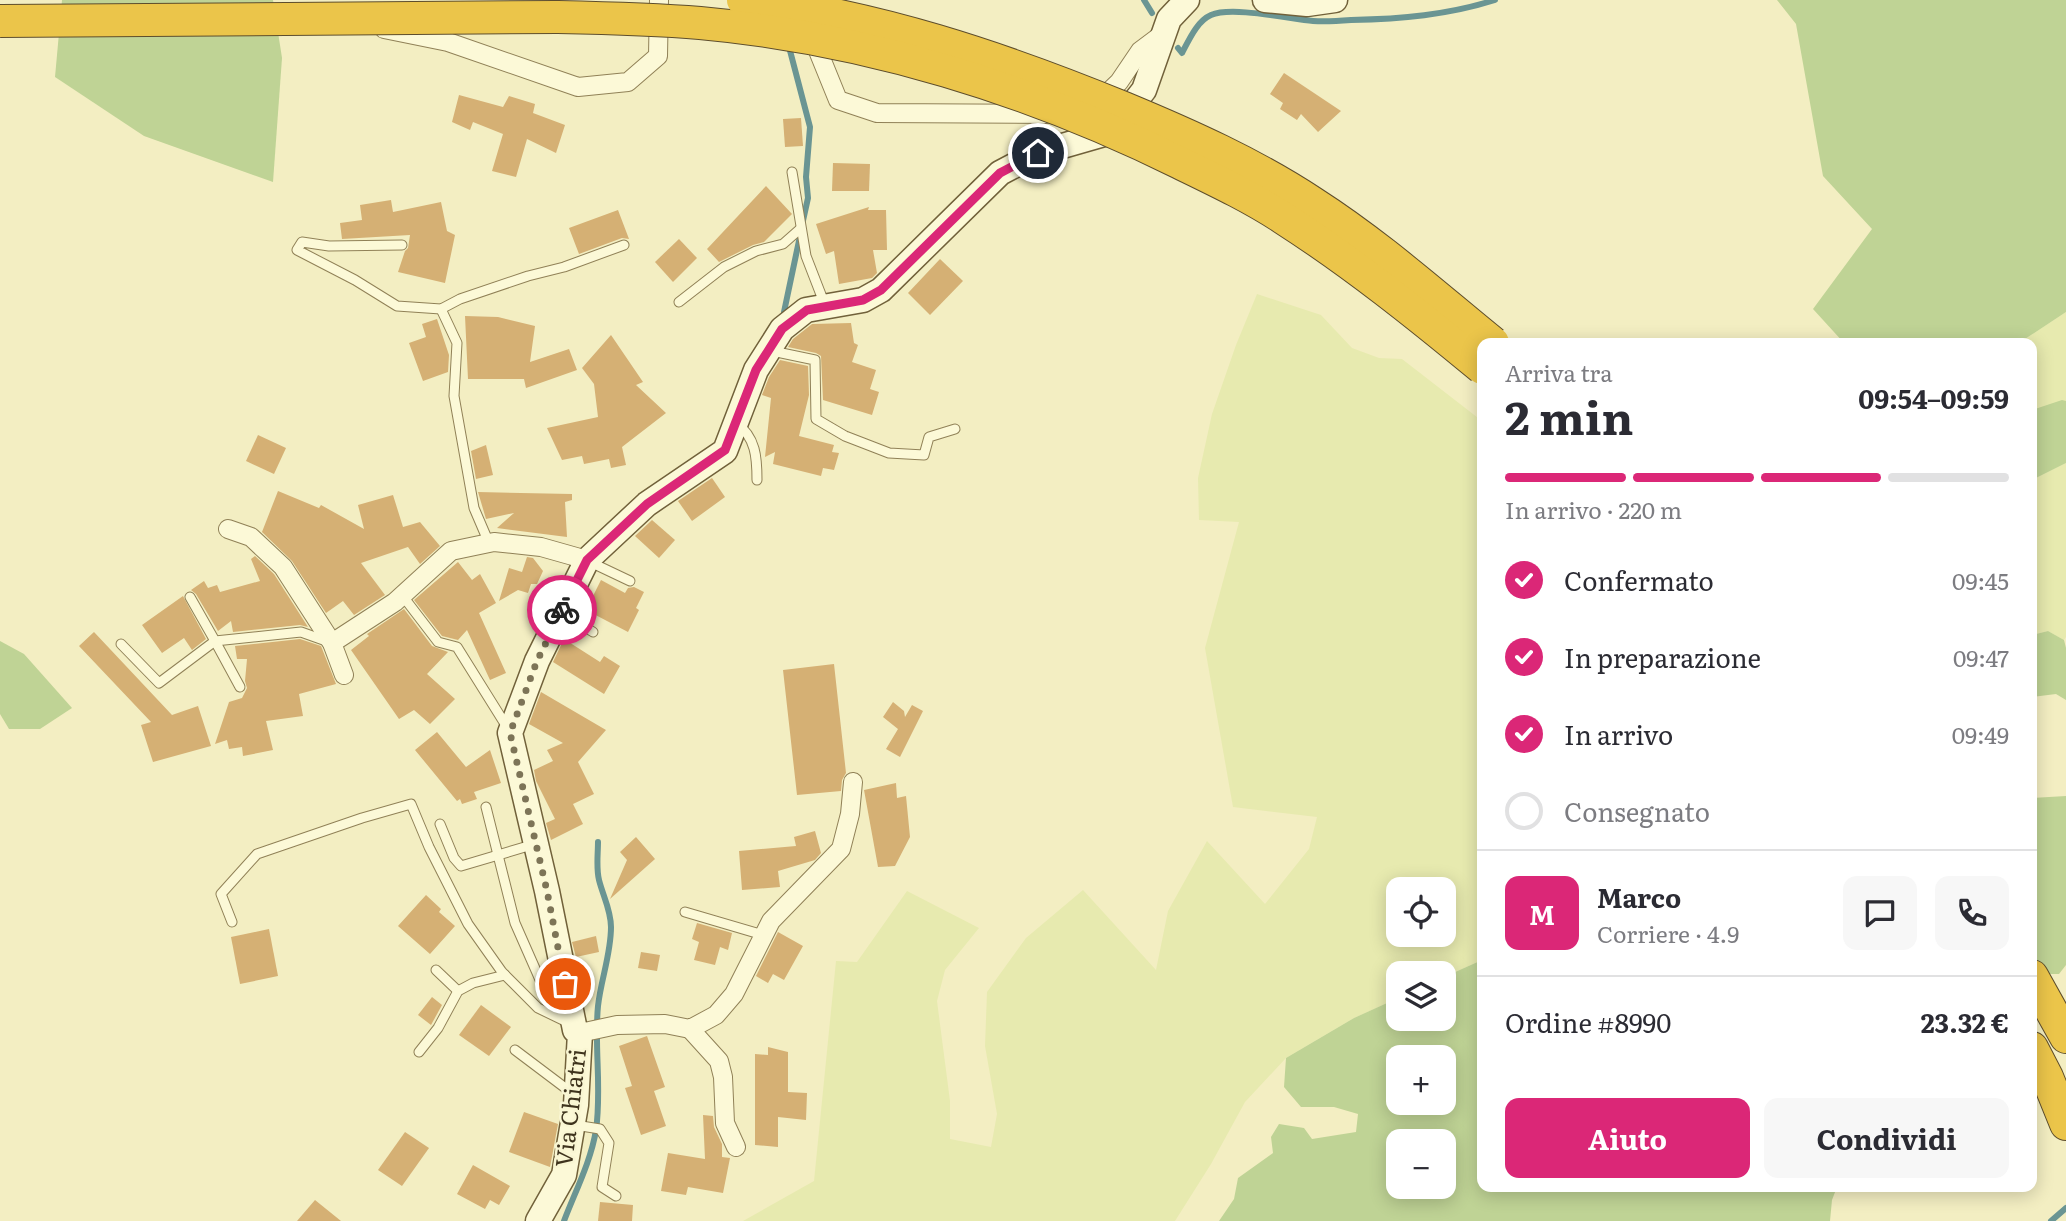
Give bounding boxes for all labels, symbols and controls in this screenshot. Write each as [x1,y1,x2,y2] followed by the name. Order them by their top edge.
[1008,123,1068,183] pin
[1019,134,1057,172] icon: home
[1505,355,1613,389] text: Arriva tra
[1858,378,2009,417] text: 09:54–09:59
[1505,381,1634,449] text: 2 min
[1505,492,1682,526] text: In arrivo · 220 m
[1564,560,1714,599] text: Confermato
[1505,561,1543,599] icon: check
[1952,563,2009,597] text: 09:45
[527,575,597,645] courier
[543,591,581,629] icon: bike
[1564,637,1761,676] text: In preparazione
[1505,638,1543,676] icon: check
[1953,640,2009,674] text: 09:47
[1564,714,1673,753] text: In arrivo
[1505,715,1543,753] icon: check
[1952,717,2009,751] text: 09:49
[1564,791,1710,830] text: Consegnato
[1843,876,1917,950] button: chat
[1935,876,2009,950] button: phone
[1386,877,1456,1199] map controls
[1386,877,1456,947] button: locate
[1597,877,1681,916] text: Marco
[1529,894,1555,933] text: M
[1597,916,1739,950] text: Corriere · 4.9
[535,954,595,1014] pin
[1386,961,1456,1031] button: layers
[546,965,584,1003] icon: bag
[1505,1002,1671,1041] text: Ordine #8990
[1921,1002,2009,1041] text: 23.32 €
[1386,1045,1456,1115] button: +
[545,1046,593,1169] street label: Via Chiatri
[1505,1098,1750,1178] button: Aiuto
[1764,1098,2009,1178] button: Condividi
[1386,1129,1456,1199] button: −

